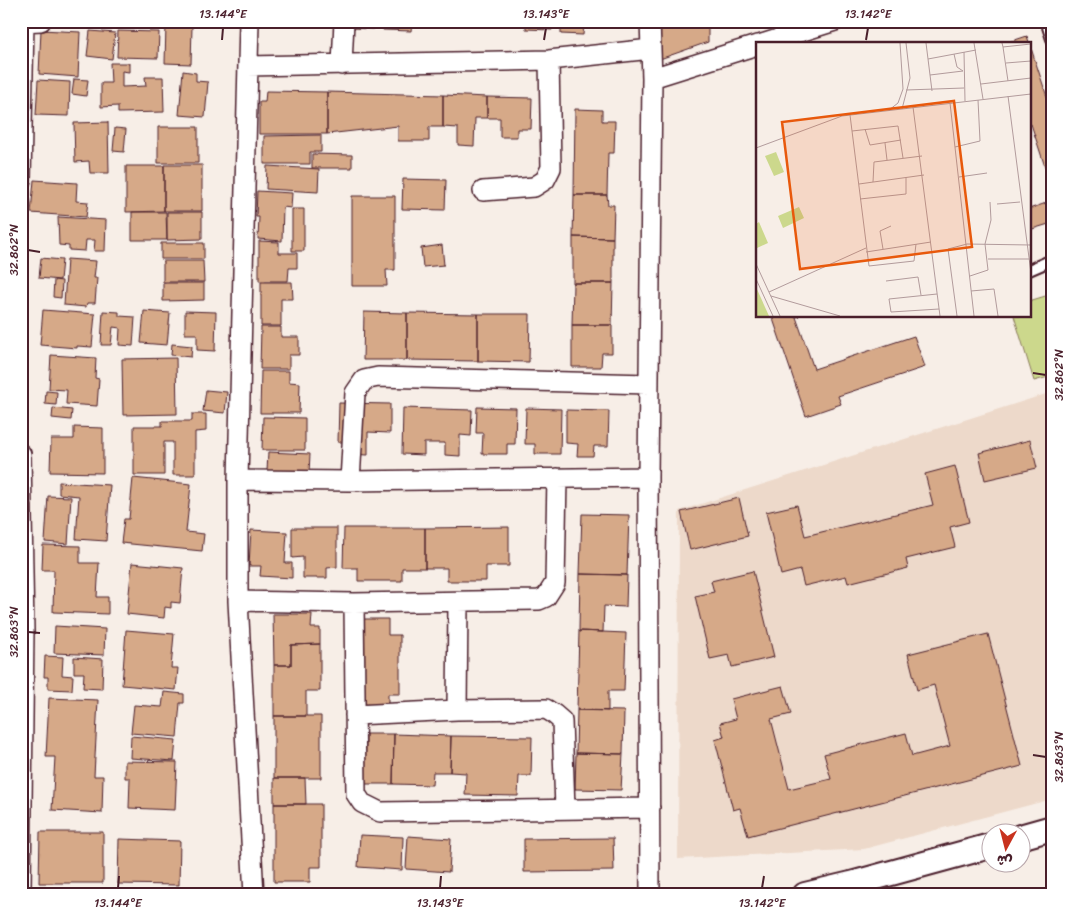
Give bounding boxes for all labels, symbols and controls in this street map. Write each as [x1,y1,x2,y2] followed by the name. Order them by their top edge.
[199,3,248,25] text: 13.144°E
[523,3,571,25] text: 13.143°E
[845,3,893,25] text: 13.142°E
[756,42,1030,318] inset map
[3,224,25,276] text: 32.862°N
[1048,349,1070,401] text: 32.862°N
[3,606,25,658] text: 32.863°N
[1048,731,1070,783] text: 32.863°N
[980,824,1030,874] north arrow
[995,847,1014,874] text: ش
[94,892,143,914] text: 13.144°E
[417,892,465,914] text: 13.143°E
[739,892,787,914] text: 13.142°E

